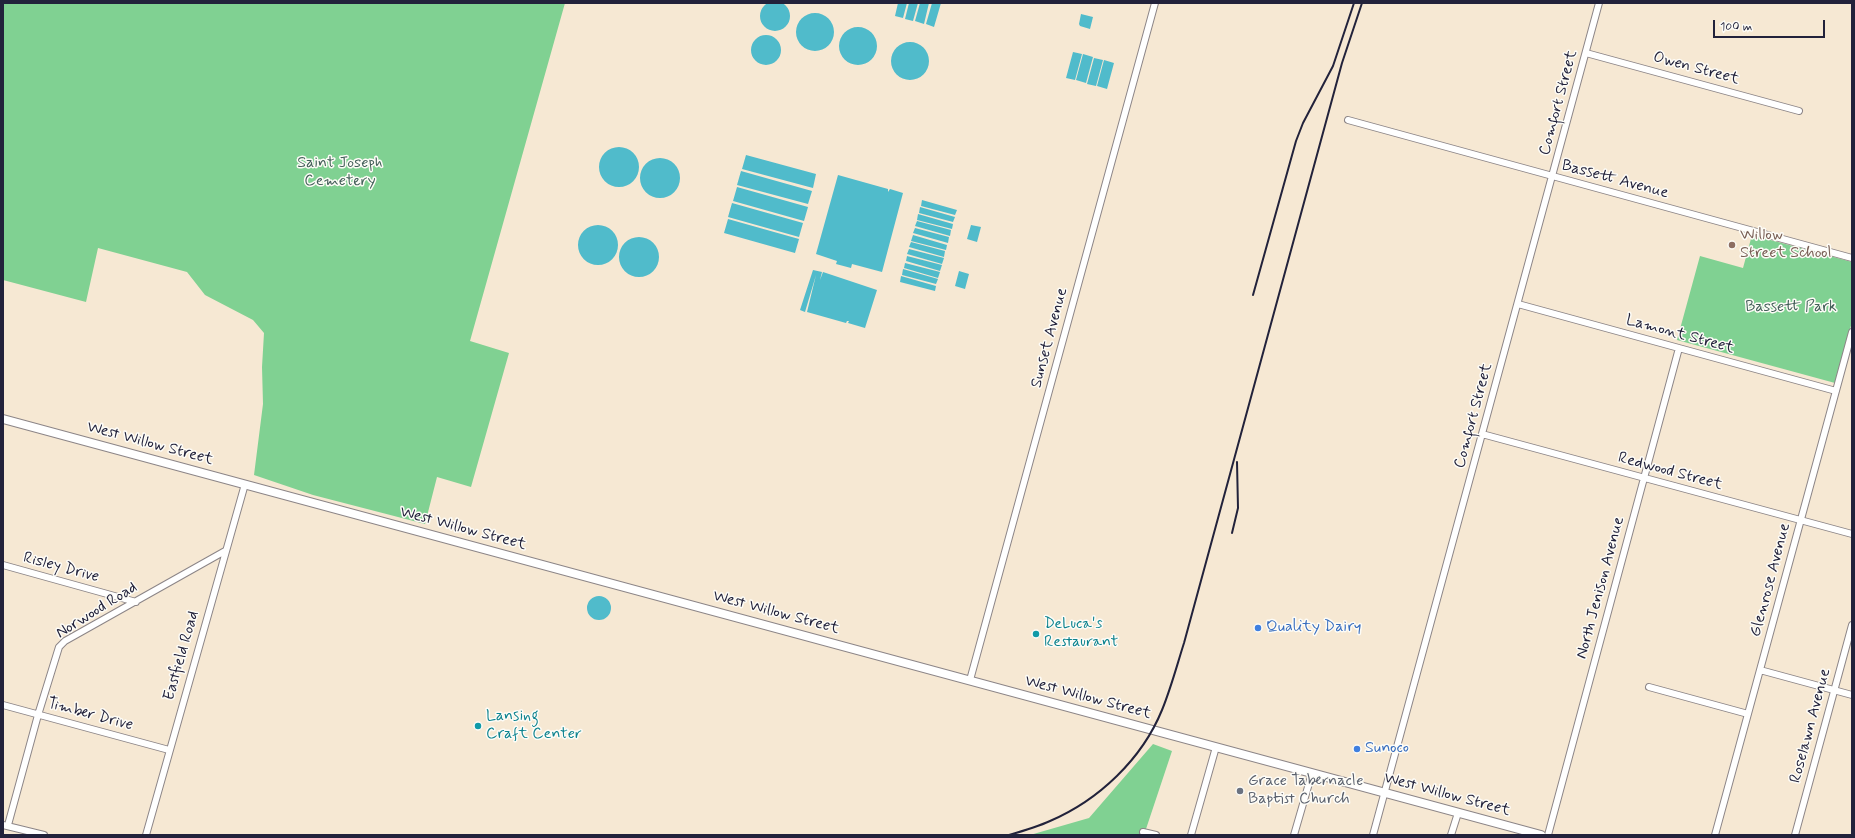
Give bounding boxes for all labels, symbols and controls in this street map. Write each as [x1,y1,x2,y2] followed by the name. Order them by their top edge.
[1715,12,1827,38] scale bar
[1720,19,1752,35] text: 100 m
[1536,48,1582,158] street label: Comfort Street
[1651,48,1741,90] street label: Owen Street
[297,154,383,192] park label: Saint Joseph Cemetery
[1559,157,1671,203] street label: Bassett Avenue
[1740,226,1832,264] place label: Willow Street School
[1727,240,1737,250] marker: Willow Street School
[1027,286,1073,390] street label: Sunset Avenue
[1745,298,1837,318] park label: Bassett Park
[1624,311,1736,359] street label: Lamont Street
[1451,361,1497,471] street label: Comfort Street
[85,418,215,470] street label: West Willow Street
[1616,449,1724,495] street label: Redwood Street
[398,503,528,555] street label: West Willow Street
[1573,515,1629,661] street label: North Jenison Avenue
[1747,521,1795,639] street label: Glenrose Avenue
[21,549,101,587] street label: Risley Drive
[53,578,141,644] street label: Norwood Road
[711,587,841,639] street label: West Willow Street
[160,609,204,703] street label: Eastfield Road
[1044,615,1118,653] place label: DeLuca's Restaurant
[1266,618,1361,638] place label: Quality Dairy
[1253,623,1263,633] marker: Quality Dairy
[1031,629,1041,639] marker: DeLuca's Restaurant
[1786,667,1836,785] street label: Roselawn Avenue
[1023,672,1153,724] street label: West Willow Street
[45,694,135,736] street label: Timber Drive
[486,707,582,745] place label: Lansing Craft Center
[473,721,483,731] marker: Lansing Craft Center
[1365,739,1409,759] place label: Sunoco
[1352,744,1362,754] marker: Sunoco
[1382,769,1512,821] street label: West Willow Street
[1248,772,1363,810] place label: Grace Tabernacle Baptist Church
[1235,786,1245,796] marker: Grace Tabernacle Baptist Church

